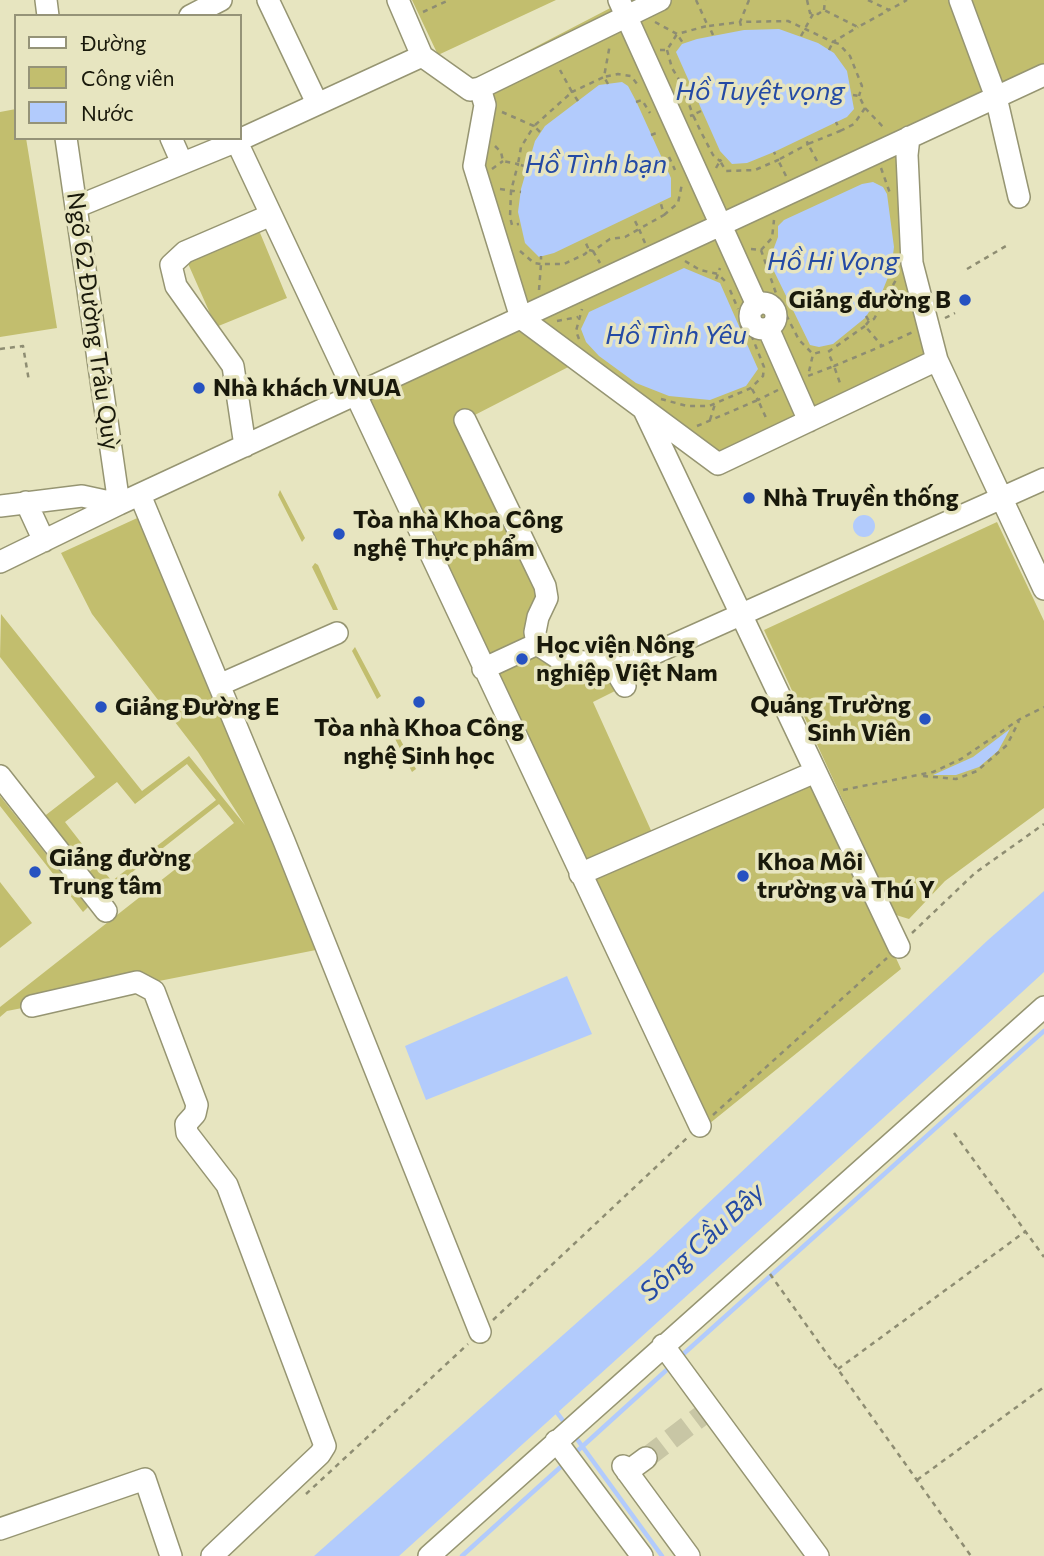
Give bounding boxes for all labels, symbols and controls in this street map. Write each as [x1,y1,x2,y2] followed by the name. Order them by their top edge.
[14,14,242,140] legend
[81,30,146,55] text: Đường
[81,65,175,90] text: Công viên
[676,75,844,107] water label: Hồ Tuyệt vọng
[81,100,134,125] text: Nước
[525,148,667,180] water label: Hồ Tình bạn
[61,190,125,452] street label: Ngõ 62 Đường Trâu Quỳ
[767,245,899,277] water label: Hồ Hi Vọng
[789,286,951,314] place label: Giảng đường B
[957,292,973,308] marker: Giảng đường B
[605,319,747,351] water label: Hồ Tình Yêu
[213,374,401,402] place label: Nhà khách VNUA
[191,380,207,396] marker: Nhà khách VNUA
[763,484,959,512] place label: Nhà Truyền thống
[741,490,757,506] marker: Nhà Truyền thống
[353,506,563,562] place label: Tòa nhà Khoa Công nghệ Thực phẩm
[331,526,347,542] marker: Tòa nhà Khoa Công nghệ Thực phẩm
[536,631,718,687] place label: Học viện Nông nghiệp Việt Nam
[514,651,530,667] marker: Học viện Nông nghiệp Việt Nam
[750,691,911,747] place label: Quảng Trường Sinh Viên
[115,693,279,721] place label: Giảng Đường E
[411,694,427,710] marker: Tòa nhà Khoa Công nghệ Sinh học
[93,699,109,715] marker: Giảng Đường E
[917,711,933,727] marker: Quảng Trường Sinh Viên
[314,714,524,770] place label: Tòa nhà Khoa Công nghệ Sinh học
[49,844,191,900] place label: Giảng đường Trung tâm
[757,848,935,904] place label: Khoa Môi trường và Thú Y
[27,864,43,880] marker: Giảng đường Trung tâm
[735,868,751,884] marker: Khoa Môi trường và Thú Y
[633,1176,771,1308] water label: Sông Cầu Bây

